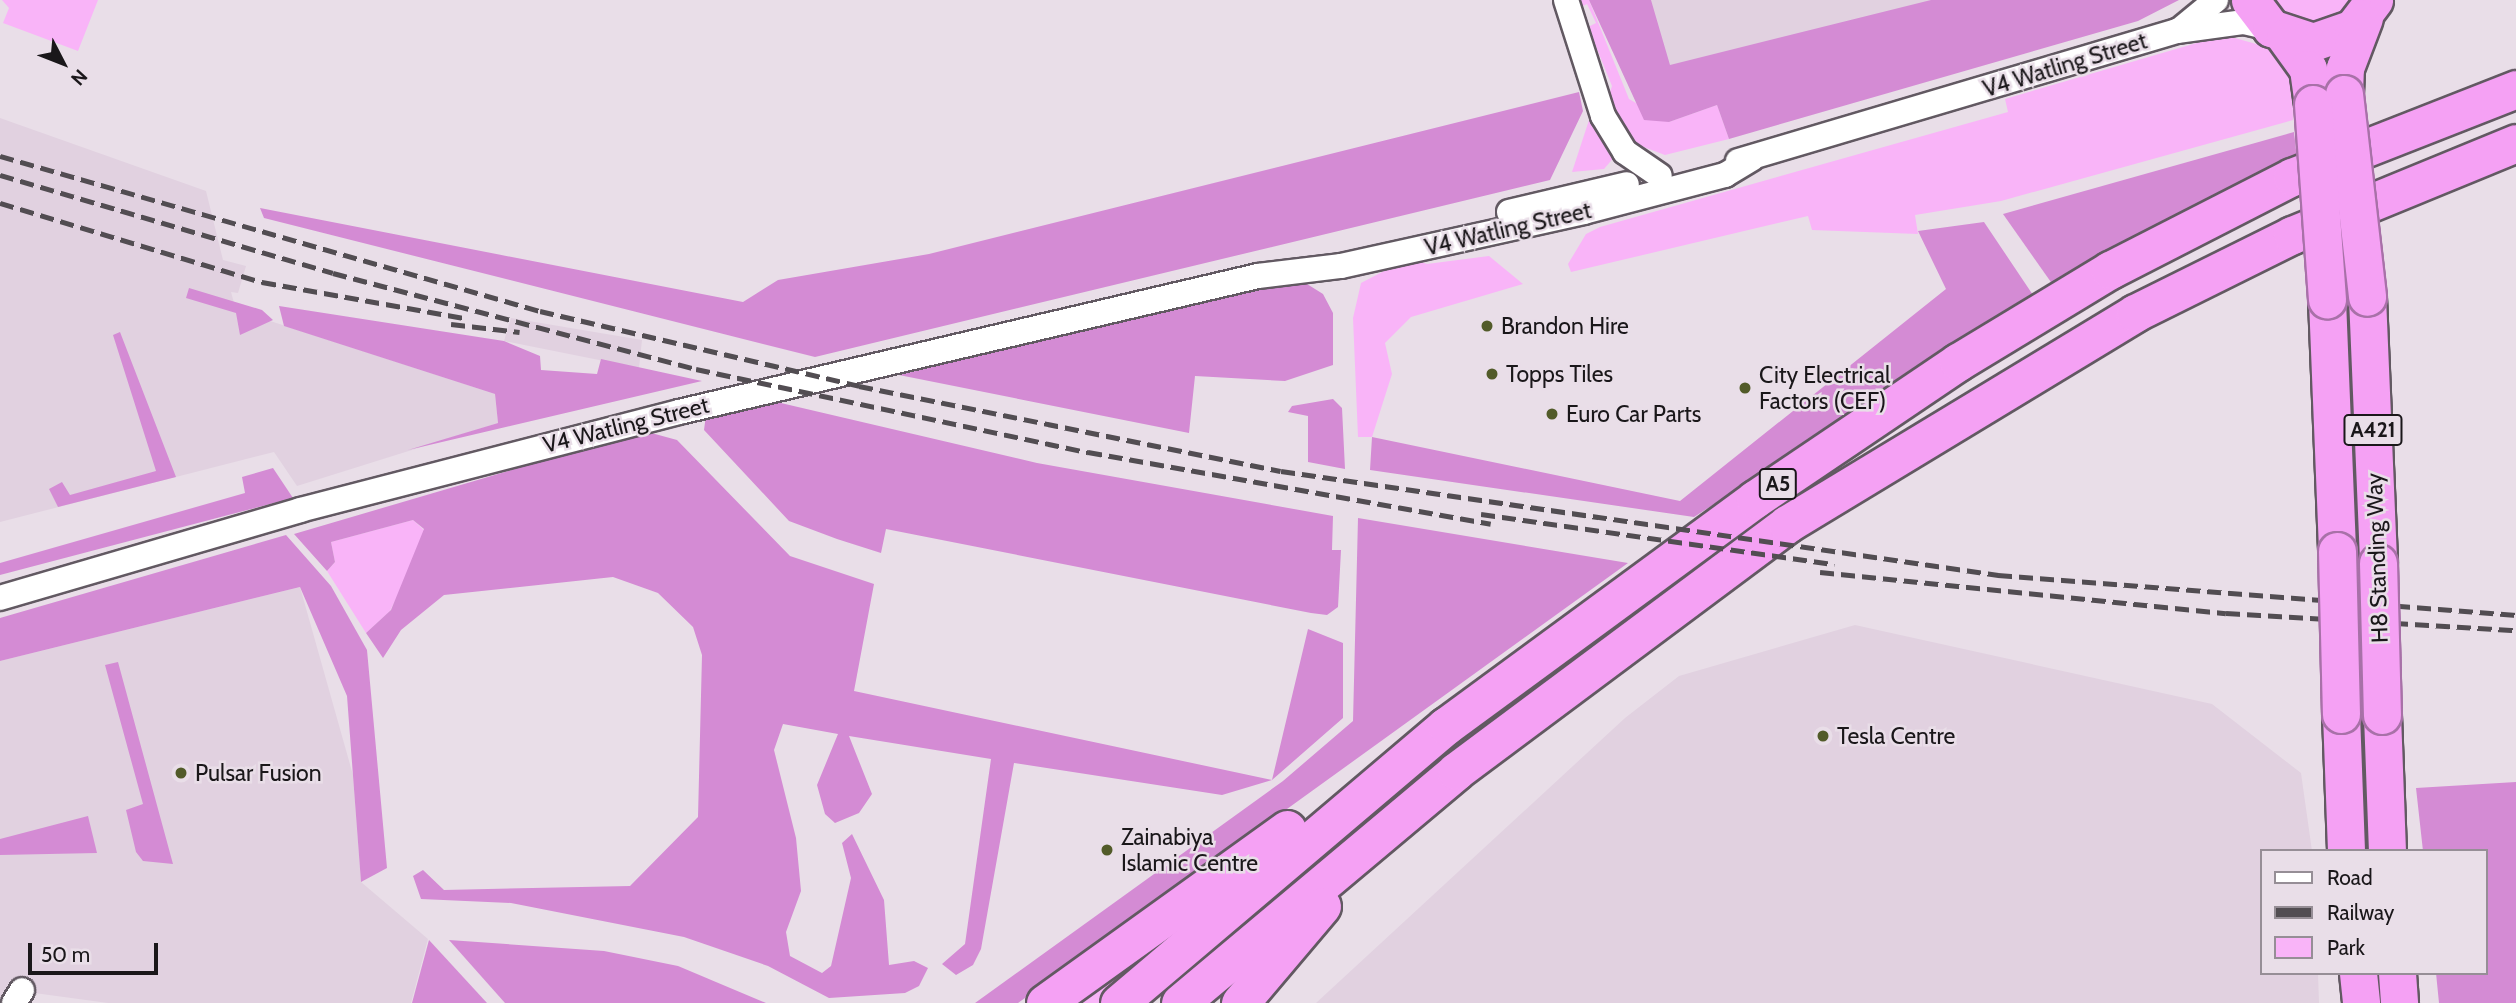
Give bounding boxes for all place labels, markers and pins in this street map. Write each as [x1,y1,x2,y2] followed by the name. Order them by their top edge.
[1501,312,1629,340] place label: Brandon Hire
[1479,318,1495,334] marker: Brandon Hire
[1506,360,1613,388] place label: Topps Tiles
[1759,361,1890,415] place label: City Electrical Factors (CEF)
[1484,366,1500,382] marker: Topps Tiles
[1737,380,1753,396] marker: City Electrical Factors (CEF)
[1566,400,1701,428] place label: Euro Car Parts
[1544,406,1560,422] marker: Euro Car Parts
[1837,722,1955,750] place label: Tesla Centre
[1815,728,1831,744] marker: Tesla Centre
[195,759,322,787] place label: Pulsar Fusion
[173,765,189,781] marker: Pulsar Fusion
[1121,823,1258,877] place label: Zainabiya Islamic Centre
[1099,842,1115,858] marker: Zainabiya Islamic Centre

